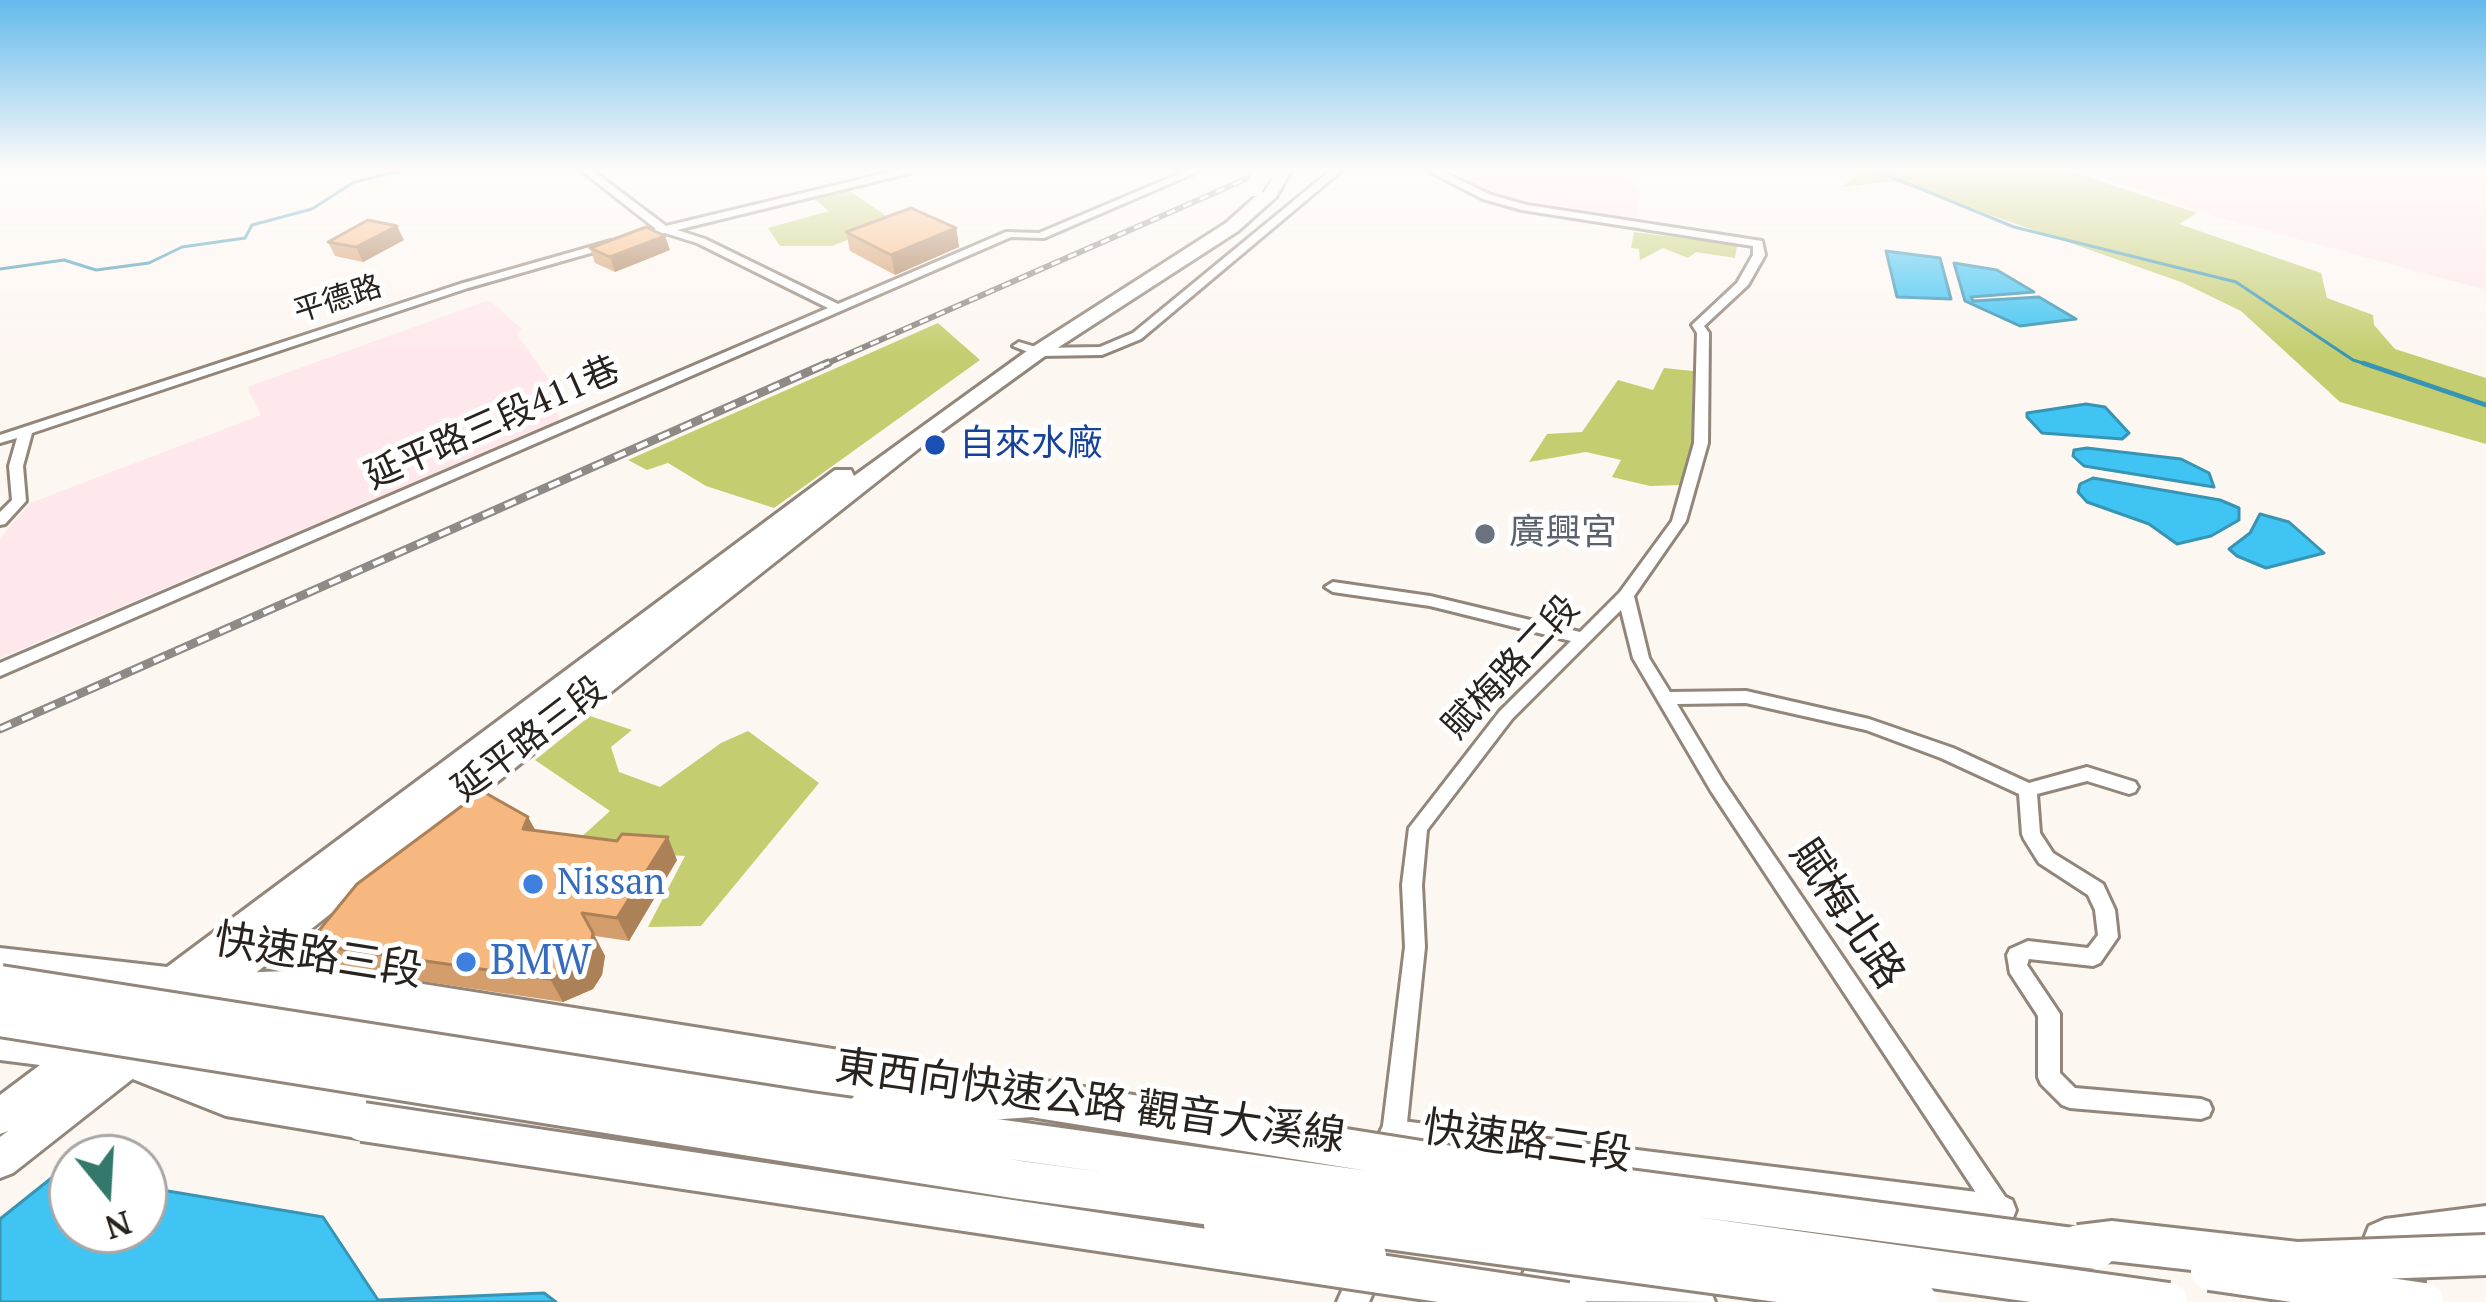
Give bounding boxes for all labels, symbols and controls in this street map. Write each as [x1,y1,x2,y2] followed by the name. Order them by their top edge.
[290,269,386,331] street label: 平德路
[359,349,627,499] street label: 延平路三段411巷
[959,423,1103,467] place label: 自來水廠
[922,432,948,458] marker: 自來水廠
[1509,512,1617,556] place label: 廣興宮
[1472,521,1498,547] marker: 廣興宮
[1435,587,1589,749] street label: 賦梅路二段
[445,669,615,811] street label: 延平路三段
[1778,831,1914,999] street label: 賦梅北路
[557,862,665,906] place label: Nissan
[520,871,546,897] marker: Nissan
[210,916,426,998] street label: 快速路三段
[490,937,591,987] place label: BMW
[453,949,479,975] marker: BMW
[832,1042,1348,1164] street label: 東西向快速公路 觀音大溪線
[1420,1103,1634,1183] street label: 快速路三段
[48,1134,168,1254] north arrow
[100,1202,137,1250] text: N

